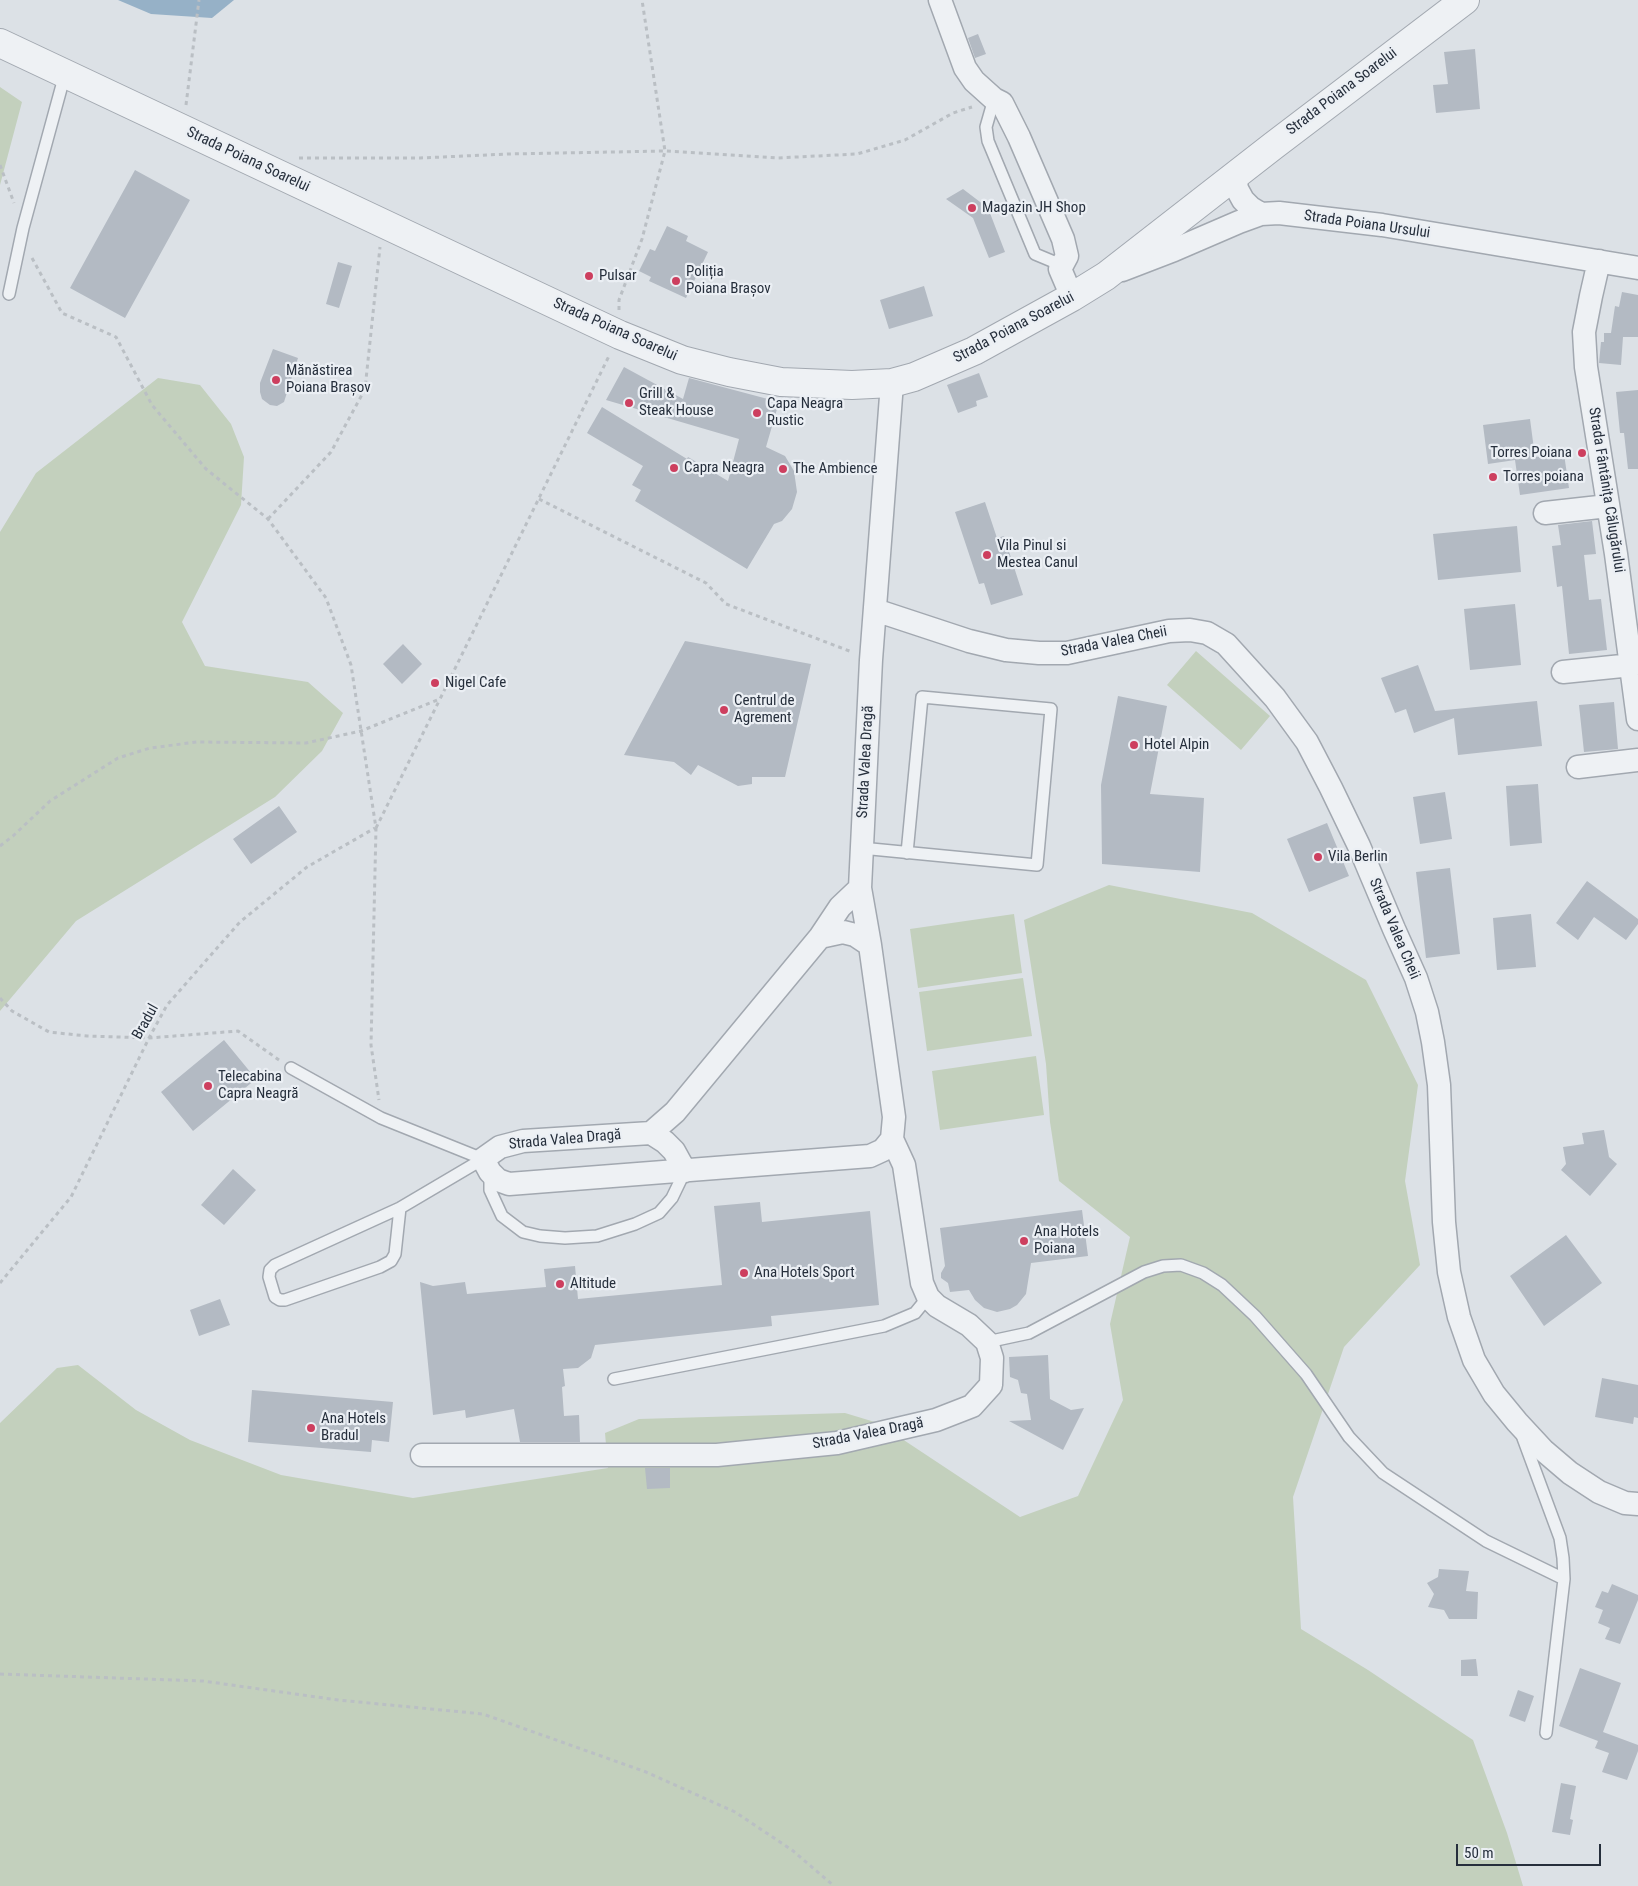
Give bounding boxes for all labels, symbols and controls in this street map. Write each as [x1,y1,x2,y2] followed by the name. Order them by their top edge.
[1283,44,1401,140] street label: Strada Poiana Soarelui
[183,124,313,196] street label: Strada Poiana Soarelui
[982,199,1086,217] place label: Magazin JH Shop
[966,202,978,214] marker: Magazin JH Shop
[1303,207,1431,243] street label: Strada Poiana Ursului
[686,263,771,298] place label: Poliția Poiana Brașov
[599,267,637,285] place label: Pulsar
[583,270,595,282] marker: Pulsar
[670,275,682,287] marker: Poliția Poiana Brașov
[951,289,1077,367] street label: Strada Poiana Soarelui
[550,295,680,365] street label: Strada Poiana Soarelui
[286,362,371,397] place label: Mănăstirea Poiana Brașov
[270,374,282,386] marker: Mănăstirea Poiana Brașov
[639,385,714,420] place label: Grill & Steak House
[767,395,843,430] place label: Capa Neagra Rustic
[623,397,635,409] marker: Grill & Steak House
[1584,406,1628,574] street label: Strada Fântânița Călugărului
[751,407,763,419] marker: Capa Neagra Rustic
[1490,444,1572,462] place label: Torres Poiana
[1576,447,1588,459] marker: Torres Poiana
[684,459,764,477] place label: Capra Neagra
[793,460,878,478] place label: The Ambience
[668,462,680,474] marker: Capra Neagra
[777,463,789,475] marker: The Ambience
[1503,468,1584,486] place label: Torres poiana
[1487,471,1499,483] marker: Torres poiana
[997,537,1078,572] place label: Vila Pinul si Mestea Canul
[981,549,993,561] marker: Vila Pinul si Mestea Canul
[1059,623,1169,661] street label: Strada Valea Cheii
[445,674,506,692] place label: Nigel Cafe
[429,677,441,689] marker: Nigel Cafe
[734,692,794,727] place label: Centrul de Agrement
[718,704,730,716] marker: Centrul de Agrement
[854,705,878,819] street label: Strada Valea Dragă
[1144,736,1209,754] place label: Hotel Alpin
[1128,739,1140,751] marker: Hotel Alpin
[1328,848,1388,866] place label: Vila Berlin
[1312,851,1324,863] marker: Vila Berlin
[1365,876,1423,982] street label: Strada Valea Cheii
[129,1001,163,1043] street label: Bradul
[218,1068,298,1103] place label: Telecabina Capra Neagră
[202,1080,214,1092] marker: Telecabina Capra Neagră
[508,1126,622,1154] street label: Strada Valea Dragă
[1034,1223,1099,1258] place label: Ana Hotels Poiana
[1018,1235,1030,1247] marker: Ana Hotels Poiana
[754,1264,855,1282] place label: Ana Hotels Sport
[738,1267,750,1279] marker: Ana Hotels Sport
[570,1275,616,1293] place label: Altitude
[554,1278,566,1290] marker: Altitude
[321,1410,386,1445] place label: Ana Hotels Bradul
[811,1414,925,1454] street label: Strada Valea Dragă
[305,1422,317,1434] marker: Ana Hotels Bradul
[1458,1834,1603,1866] scale bar
[1464,1844,1494,1862] text: 50 m

